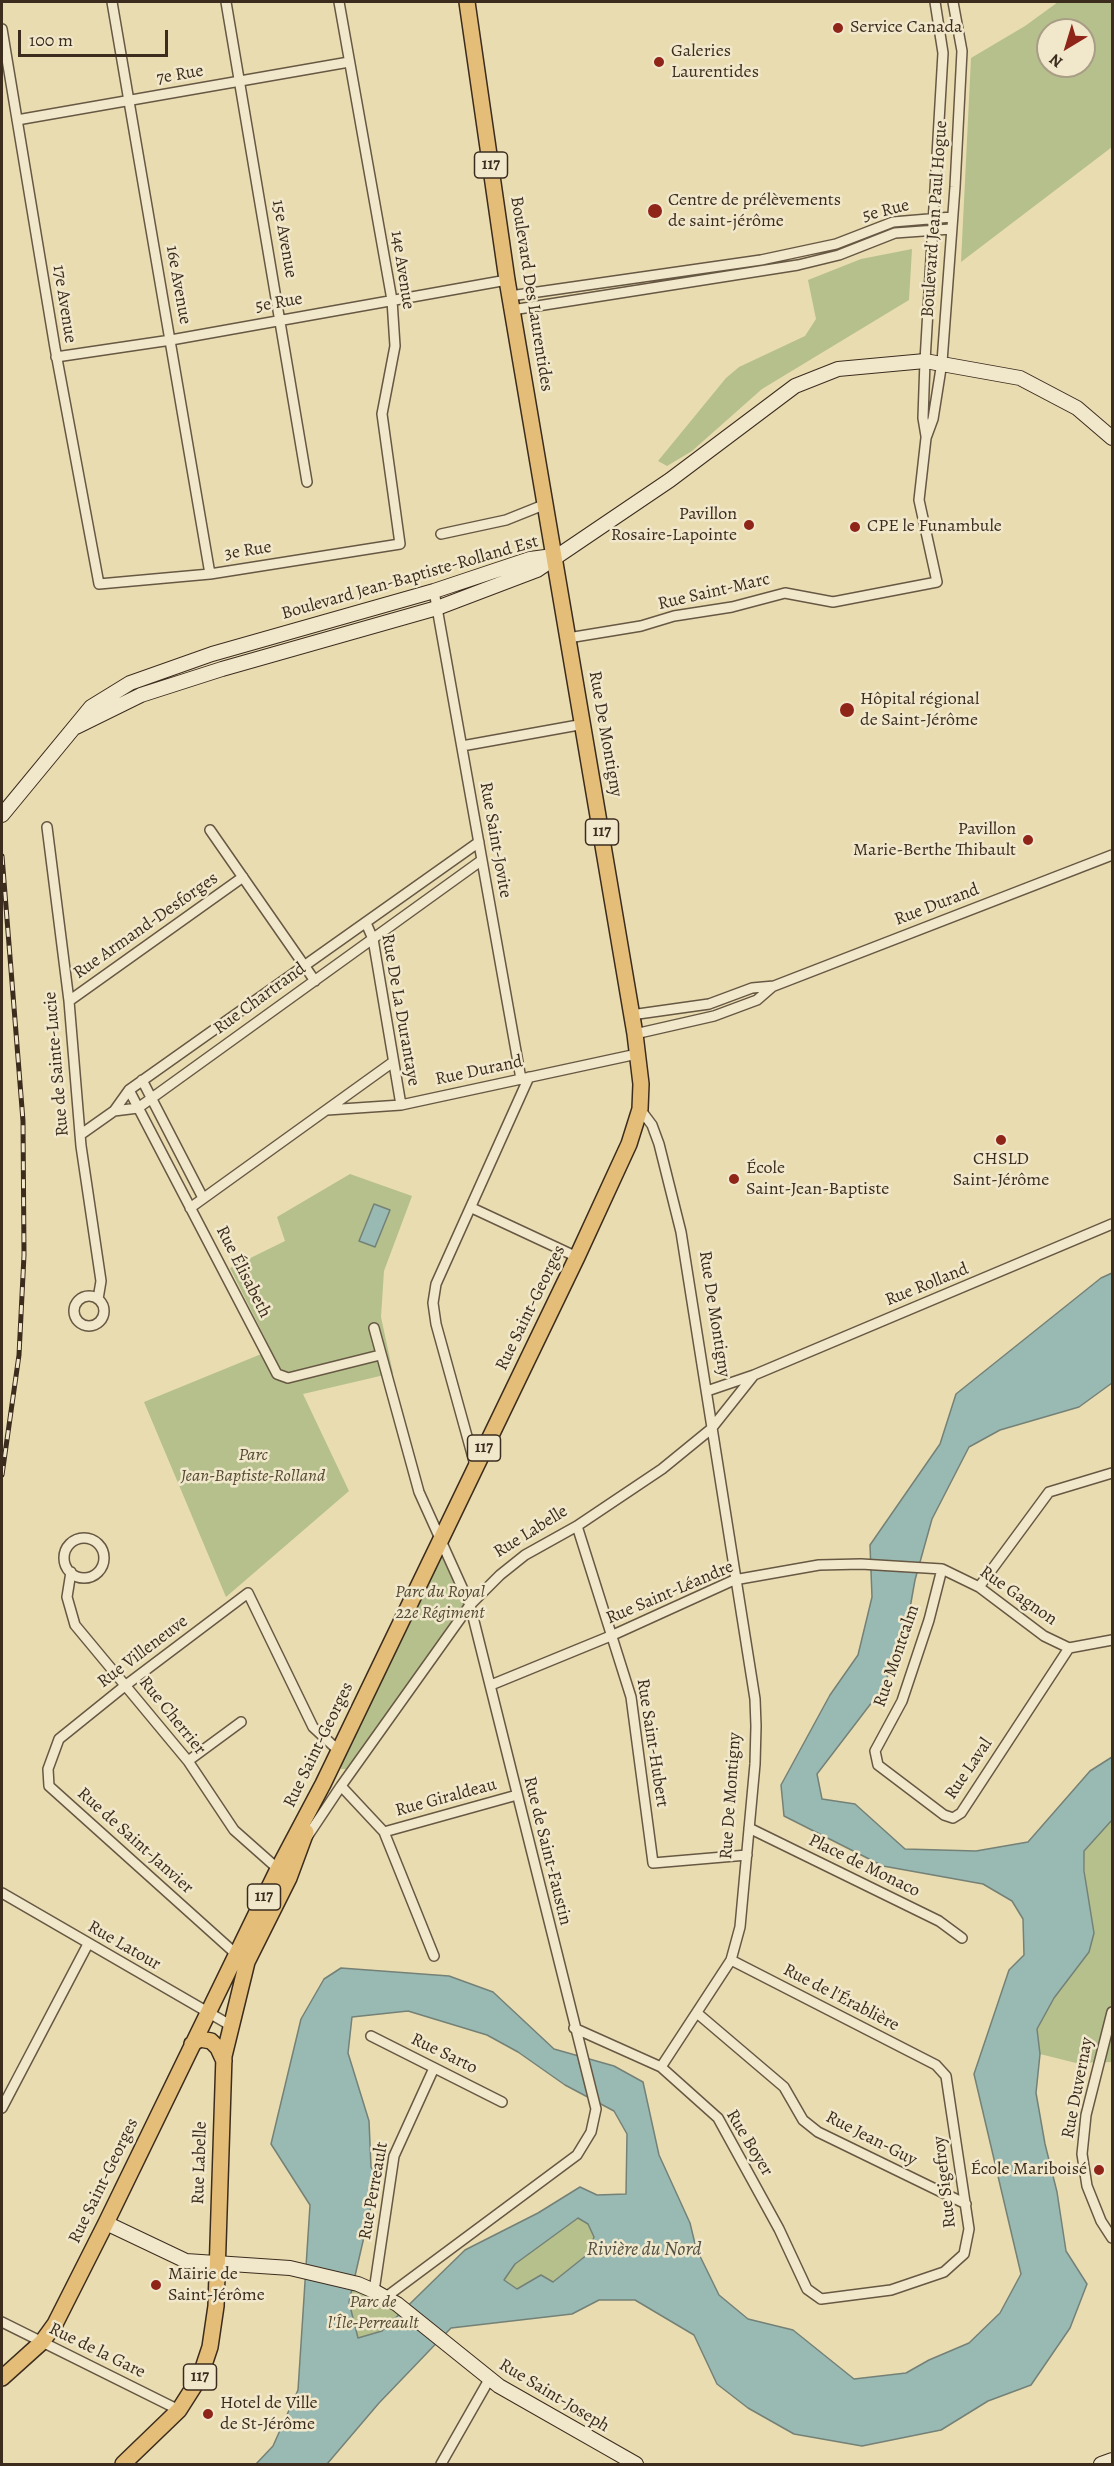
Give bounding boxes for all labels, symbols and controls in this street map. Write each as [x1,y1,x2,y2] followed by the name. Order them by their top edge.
[850,17,962,39] place label: Service Canada
[21,18,171,56] scale bar
[1036,18,1096,78] north arrow
[831,21,845,35] marker: Service Canada
[29,28,73,52] text: 100 m
[671,41,759,84] place label: Galeries Laurentides
[1045,48,1068,73] text: N
[652,55,666,69] marker: Galeries Laurentides
[155,60,205,90] street label: 7e Rue
[917,120,953,318] street label: Boulevard Jean Paul Hogue
[474,152,508,178] road number: 117
[668,190,841,232] place label: Centre de prélèvements de saint-jérôme
[505,195,557,393] street label: Boulevard Des Laurentides
[860,195,912,227] street label: 5e Rue
[266,198,302,280] street label: 15e Avenue
[646,202,664,220] marker: Centre de prélèvements de saint-jérôme
[385,229,419,311] street label: 14e Avenue
[160,244,196,326] street label: 16e Avenue
[47,263,81,345] street label: 17e Avenue
[254,288,304,318] street label: 5e Rue
[611,504,737,546] place label: Pavillon Rosaire-Lapointe
[867,516,1002,538] place label: CPE le Funambule
[742,518,756,532] marker: Pavillon Rosaire-Lapointe
[848,520,862,534] marker: CPE le Funambule
[279,531,541,625] street label: Boulevard Jean-Baptiste-Rolland Est
[223,537,273,565] street label: 3e Rue
[656,569,772,615] street label: Rue Saint-Marc
[583,669,627,799] street label: Rue De Montigny
[860,689,979,732] place label: Hôpital régional de Saint-Jérôme
[838,701,856,719] marker: Hôpital régional de Saint-Jérôme
[474,780,516,900] street label: Rue Saint-Jovite
[586,819,618,845] road number: 117
[853,819,1016,862] place label: Pavillon Marie-Berthe Thibault
[1021,833,1035,847] marker: Pavillon Marie-Berthe Thibault
[69,868,223,984] street label: Rue Armand-Desforges
[892,879,982,931] street label: Rue Durand
[376,932,424,1088] street label: Rue De La Durantaye
[210,958,310,1040] street label: Rue Chartrand
[40,991,74,1137] street label: Rue de Sainte-Lucie
[433,1051,525,1091] street label: Rue Durand
[994,1133,1008,1147] marker: CHSLD Saint-Jérôme
[953,1149,1049,1192] place label: CHSLD Saint-Jérôme
[746,1158,889,1200] place label: École Saint-Jean-Baptiste
[727,1172,741,1186] marker: École Saint-Jean-Baptiste
[211,1222,275,1322] street label: Rue Élisabeth
[491,1242,571,1374] street label: Rue Saint-Georges
[693,1249,735,1379] street label: Rue De Montigny
[882,1259,972,1311] street label: Rue Rolland
[468,1435,500,1461] road number: 117
[181,1445,325,1488] park label: Parc Jean-Baptiste-Rolland
[490,1501,572,1563] street label: Rue Labelle
[603,1556,737,1630] street label: Rue Saint-Léandre
[975,1561,1061,1631] street label: Rue Gagnon
[395,1582,485,1624] park label: Parc du Royal 22e Régiment
[869,1602,925,1710] street label: Rue Montcalm
[94,1611,192,1693] street label: Rue Villeneuve
[134,1672,210,1760] street label: Rue Cherrier
[631,1677,673,1809] street label: Rue Saint-Hubert
[279,1679,359,1811] street label: Rue Saint-Georges
[716,1732,746,1860] street label: Rue De Montigny
[941,1734,997,1804] street label: Rue Laval
[393,1774,499,1822] street label: Rue Giraldeau
[518,1774,576,1928] street label: Rue de Saint-Faustin
[72,1783,198,1899] street label: Rue de Saint-Janvier
[805,1830,923,1902] street label: Place de Monaco
[248,1884,280,1910] road number: 117
[84,1916,164,1976] street label: Rue Latour
[779,1959,903,2037] street label: Rue de l'Érablière
[407,2029,481,2079] street label: Rue Sarto
[1058,2035,1098,2141] street label: Rue Duvernay
[721,2106,777,2180] street label: Rue Boyer
[822,2107,920,2171] street label: Rue Jean-Guy
[64,2115,144,2247] street label: Rue Saint-Georges
[188,2121,212,2205] street label: Rue Labelle
[929,2135,961,2229] street label: Rue Sigefroy
[355,2140,393,2242] street label: Rue Perreault
[971,2159,1087,2181] place label: École Mariboisé
[1092,2163,1106,2177] marker: École Mariboisé
[587,2238,701,2262] water label: Rivière du Nord
[168,2264,265,2306] place label: Mairie de Saint-Jérôme
[149,2278,163,2292] marker: Mairie de Saint-Jérôme
[328,2292,418,2334] park label: Parc de l'Île-Perreault
[45,2318,149,2384] street label: Rue de la Gare
[495,2355,613,2437] street label: Rue Saint-Joseph
[184,2364,216,2390] road number: 117
[220,2393,318,2436] place label: Hotel de Ville de St-Jérôme
[201,2407,215,2421] marker: Hotel de Ville de St-Jérôme

